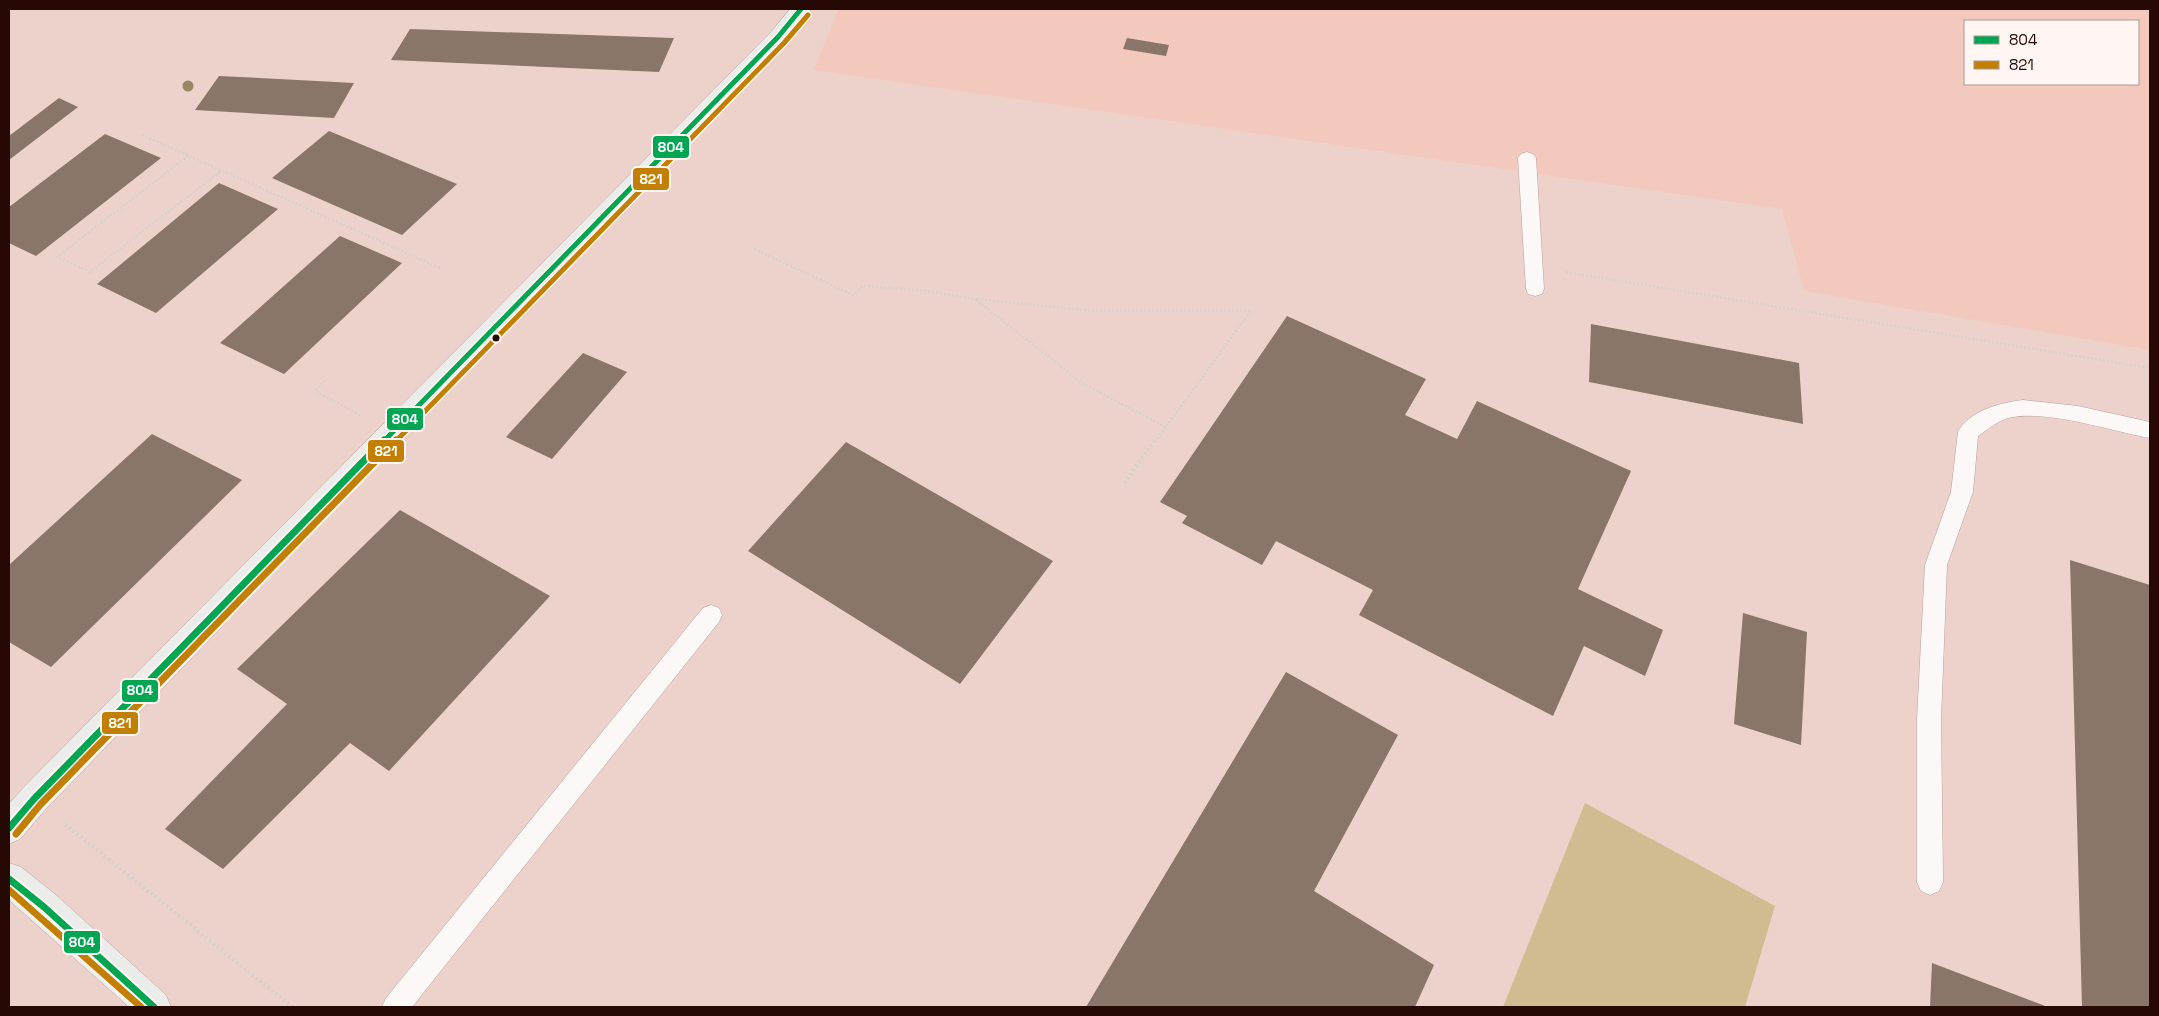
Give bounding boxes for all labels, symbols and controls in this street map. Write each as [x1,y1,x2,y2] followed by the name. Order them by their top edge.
[1964,20,2139,85] legend
[2009,30,2037,49] text: 804
[2009,55,2034,74] text: 821
[652,135,690,159] line badge: 804
[658,138,684,156] text: 804
[632,167,670,191] line badge: 821
[639,170,663,188] text: 821
[491,333,501,343] unlabelled marker
[386,407,424,431] line badge: 804
[392,410,418,428] text: 804
[367,439,405,463] line badge: 821
[374,442,398,460] text: 821
[121,679,159,703] line badge: 804
[127,681,153,699] text: 804
[101,711,139,735] line badge: 821
[108,714,132,732] text: 821
[63,930,101,954] line badge: 804
[69,933,95,951] text: 804

